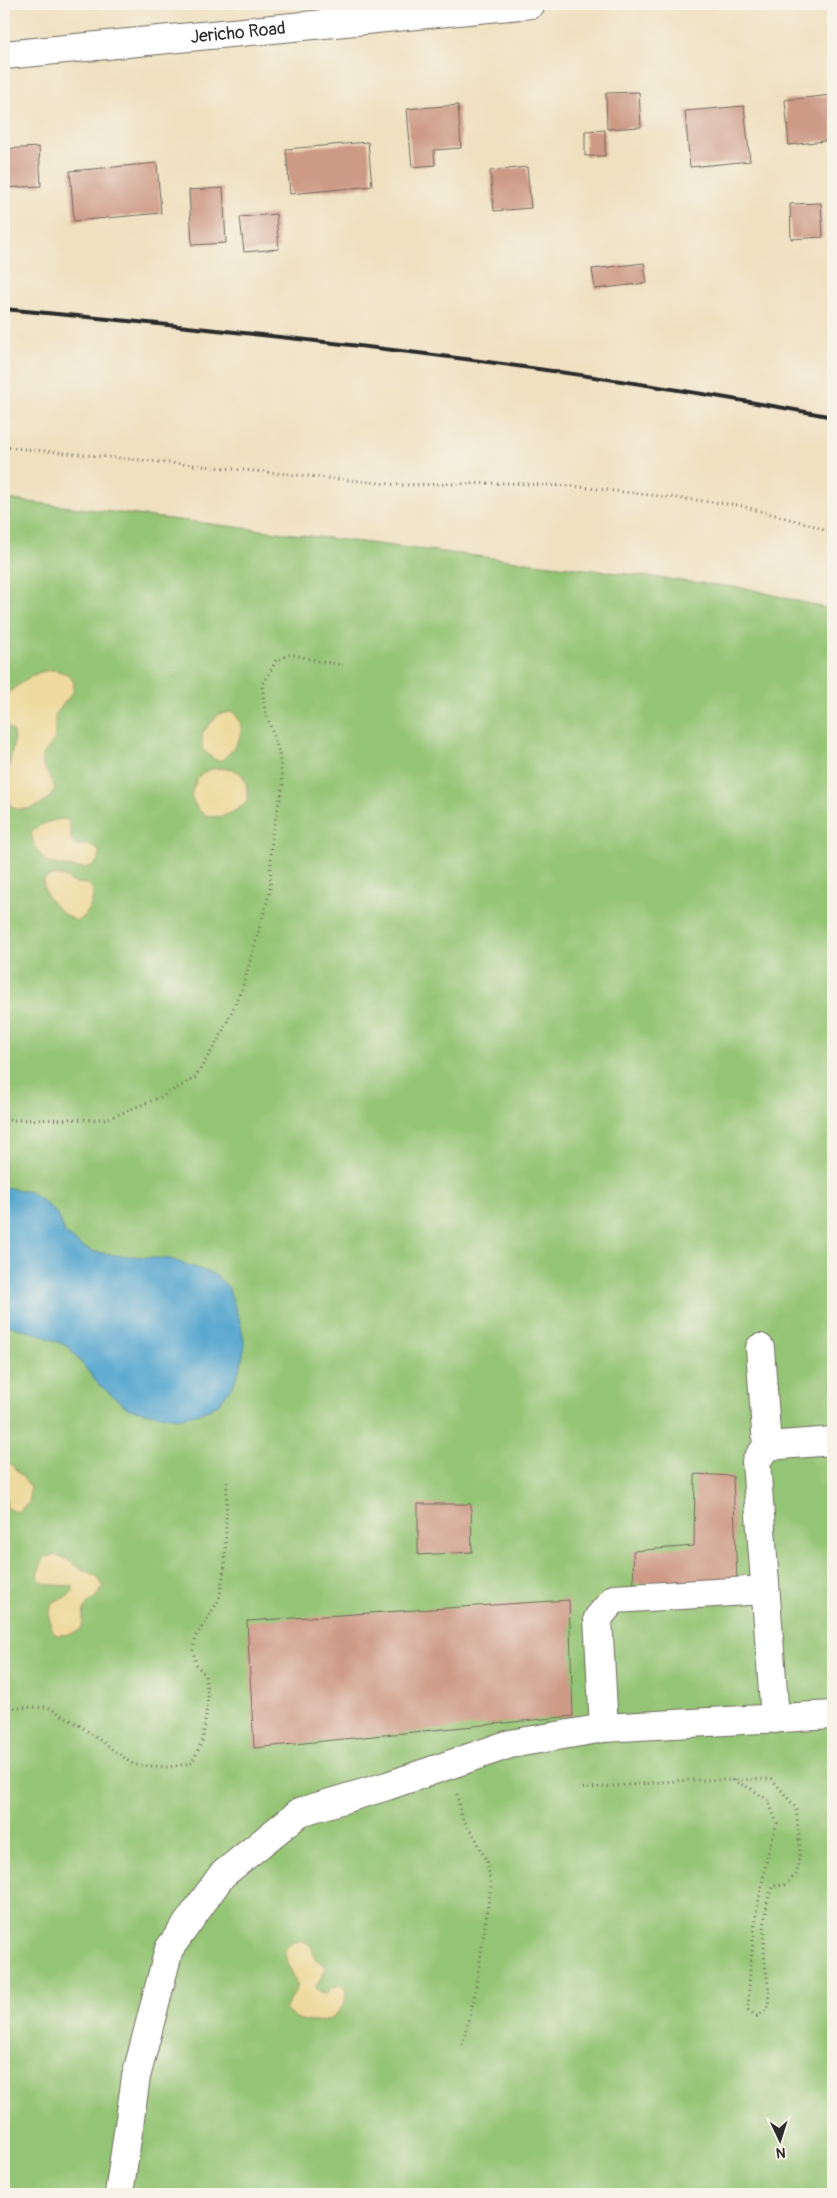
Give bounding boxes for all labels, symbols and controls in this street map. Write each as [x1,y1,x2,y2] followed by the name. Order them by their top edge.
[189,16,287,48] street label: Jericho Road
[754,2116,804,2166] north arrow
[776,2144,786,2161] text: N

